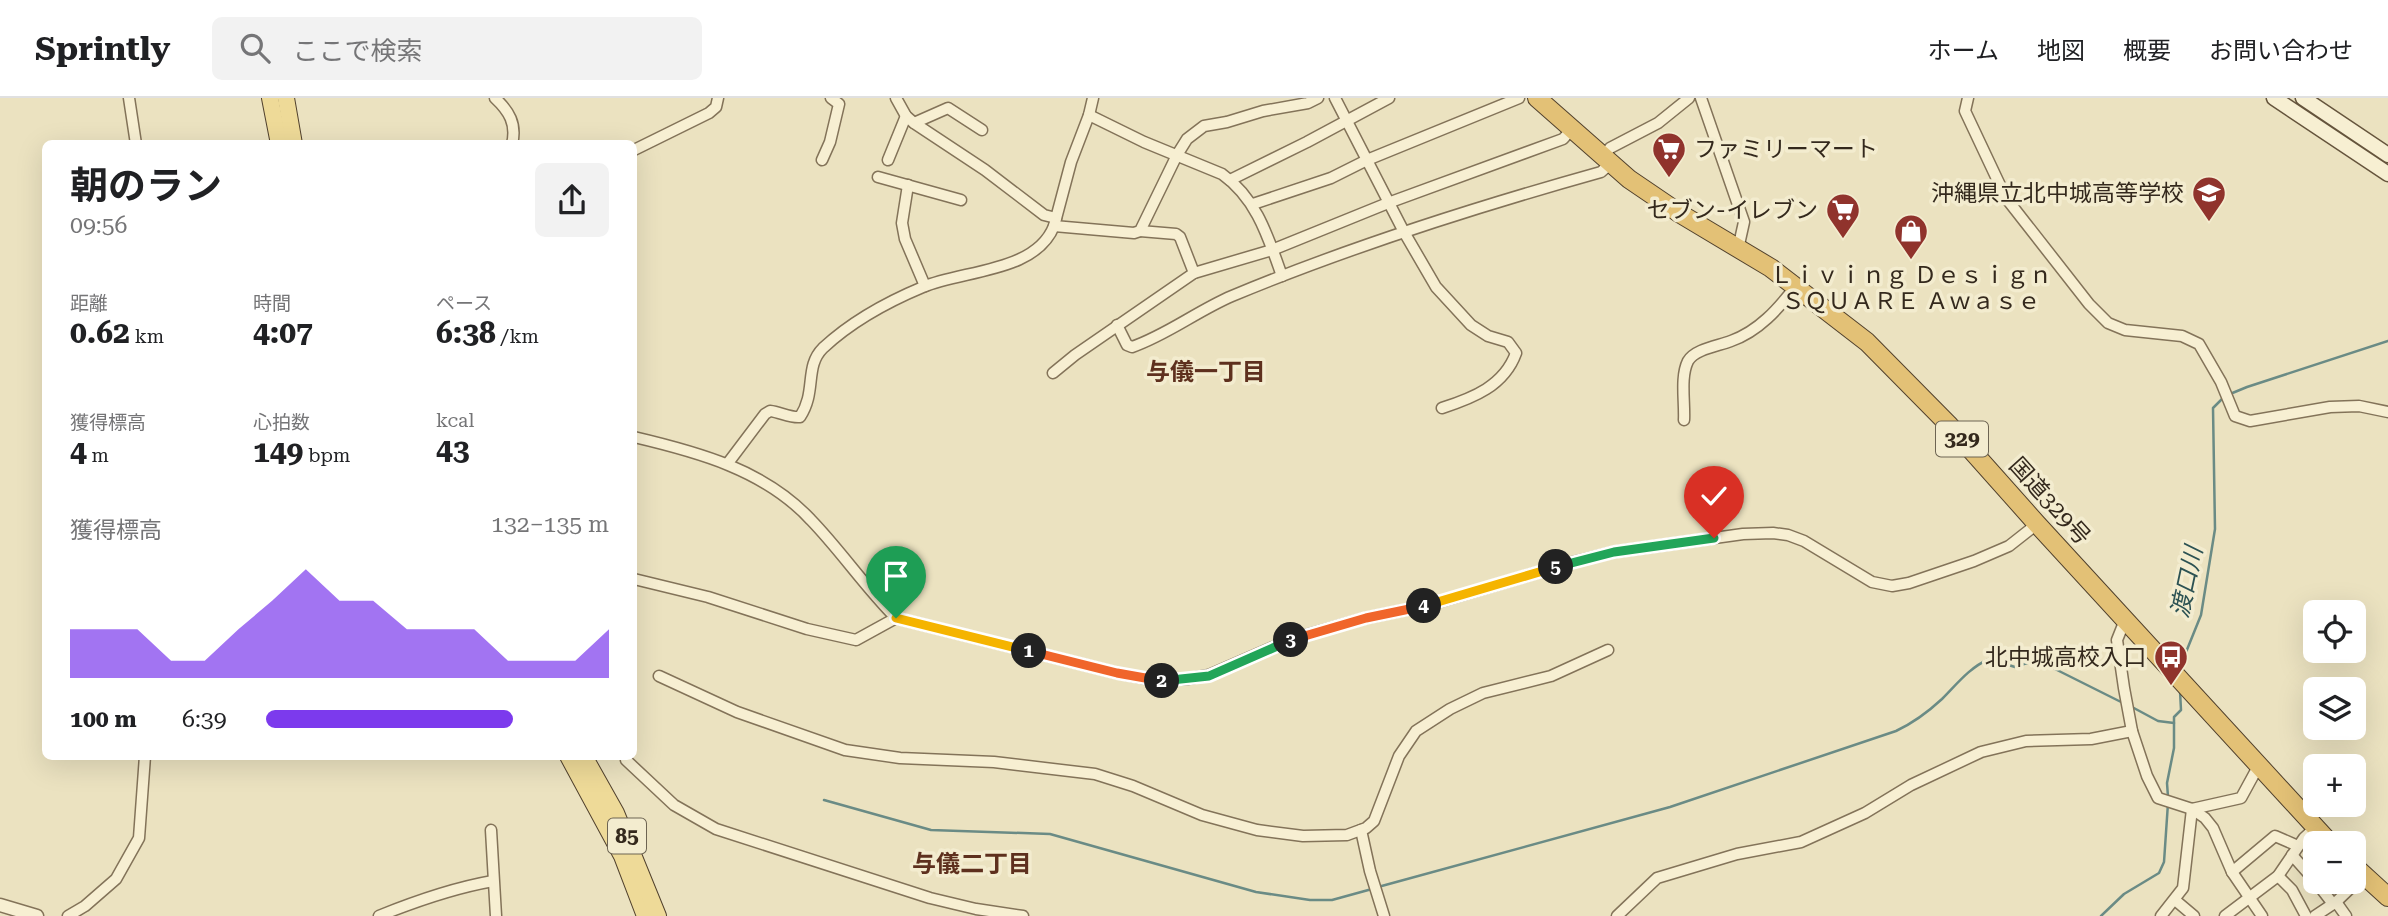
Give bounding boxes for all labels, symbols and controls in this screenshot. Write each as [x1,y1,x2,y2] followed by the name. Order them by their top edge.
[212,17,702,80] search box
[35,29,170,68] text: Sprintly
[236,29,274,67] icon: search
[292,36,422,66] text: ここで検索
[1928,37,1999,65] text: ホーム
[2037,37,2085,65] text: 地図
[2123,37,2171,65] text: 概要
[2209,37,2353,65] text: お問い合わせ
[1650,130,1688,179] supermarket icon: ファミリーマート
[1694,136,1878,163] place label: ファミリーマート
[535,163,609,237] button: share
[70,164,222,208] text: 朝のラン
[2190,174,2228,223] school or university icon: 沖縄県立北中城高等学校
[1931,180,2184,207] place label: 沖縄県立北中城高等学校
[1824,191,1862,240] supermarket icon: セブン-イレブン
[1647,197,1818,224] place label: セブン-イレブン
[70,212,127,239] text: 09:56
[1892,212,1930,261] shop icon: Ｌｉｖｉｎｇ Ｄｅｓｉｇｎ ＳＱＵＡＲＥ Ａｗａｓｅ
[1770,262,2052,315] place label: Ｌｉｖｉｎｇ Ｄｅｓｉｇｎ ＳＱＵＡＲＥ Ａｗａｓｅ
[70,292,108,315] text: 距離
[253,292,291,315] text: 時間
[436,292,492,315] text: ペース
[70,315,130,350] text: 0.62
[253,315,313,350] text: 4:07
[436,315,496,350] text: 6:38
[130,325,164,348] text: km
[496,325,539,348] text: /km
[1146,358,1266,386] district label: 与儀一丁目
[436,409,474,432] text: kcal
[70,411,146,434] text: 獲得標高
[253,411,310,434] text: 心拍数
[1936,422,1988,456] road number: 329
[436,432,470,467] text: 43
[70,434,87,469] text: 4
[253,434,303,469] text: 149
[87,444,109,467] text: m
[303,444,350,467] text: bpm
[2004,452,2096,550] street label: 国道329号
[1684,466,1744,538] pin
[1695,477,1733,515] icon: check
[491,511,609,538] text: 132–135 m
[70,517,162,544] text: 獲得標高
[2166,541,2209,620] water label: 渡口川
[866,546,926,618] pin
[1538,550,1574,584] pin: 5
[1550,555,1561,578] text: 5
[877,557,915,595] icon: arrive
[1406,588,1442,624] pin: 4
[1418,594,1429,617] text: 4
[2303,600,2366,894] map controls
[2303,600,2366,663] button: locate
[1274,622,1308,658] pin: 3
[1285,628,1296,651] text: 3
[1012,634,1046,668] pin: 1
[2152,638,2190,687] bus stop icon: 北中城高校入口
[1023,639,1034,662] text: 1
[1985,644,2146,671] place label: 北中城高校入口
[1144,664,1180,698] pin: 2
[1156,669,1167,692] text: 2
[2303,677,2366,740] button: layers
[70,706,137,733] text: 100 m
[182,706,227,733] text: 6:39
[2303,754,2366,817] button: +
[608,818,646,854] road number: 85
[2303,831,2366,894] button: −
[912,850,1032,878] district label: 与儀二丁目

